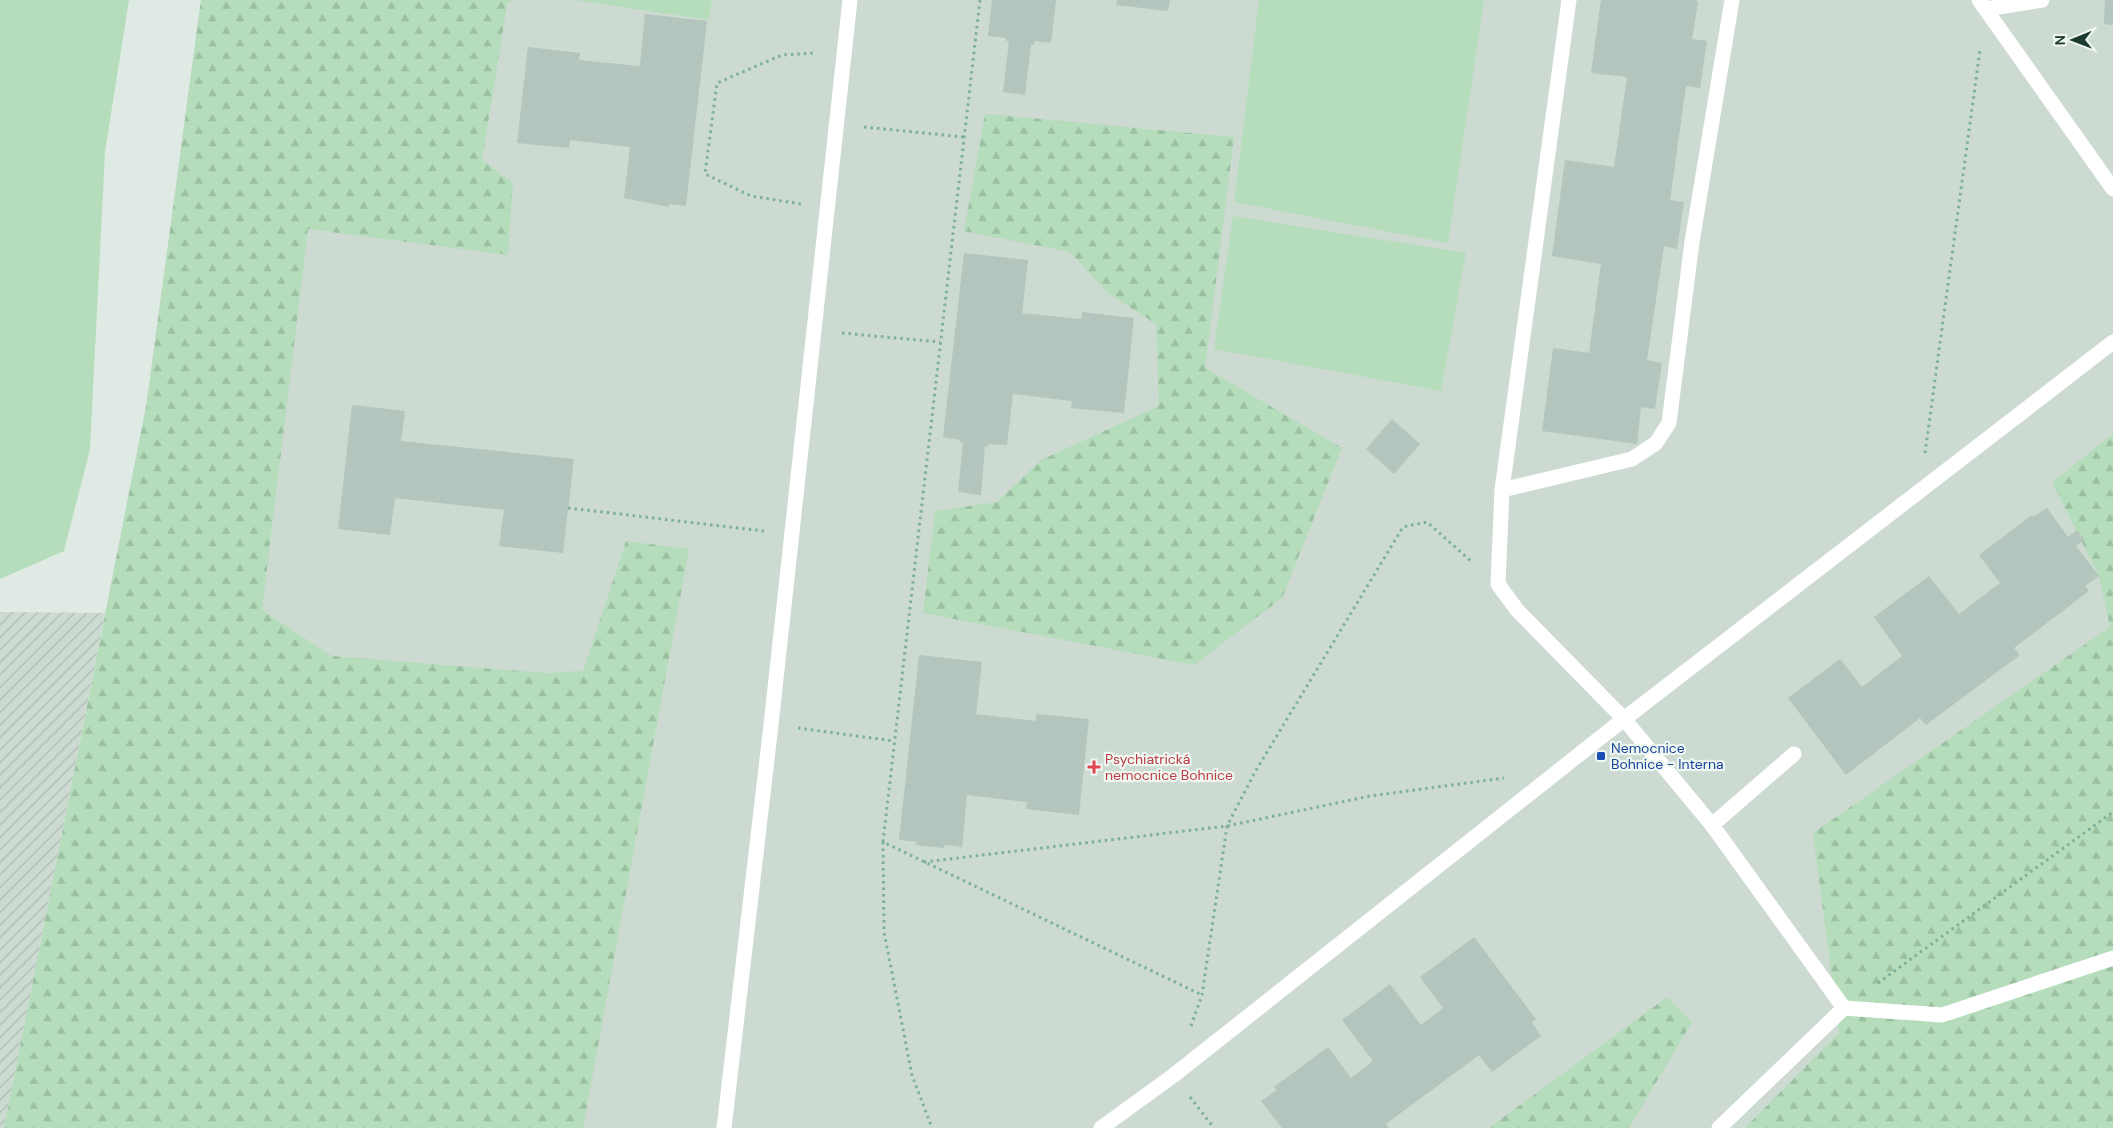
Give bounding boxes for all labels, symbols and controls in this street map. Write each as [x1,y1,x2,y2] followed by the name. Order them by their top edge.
[2048,15,2098,65] north arrow
[2051,35,2069,45] text: N
[1611,739,1724,773] place label: Nemocnice Bohnice - Interna
[1105,750,1233,784] place label: Psychiatrická nemocnice Bohnice
[1595,750,1607,762] marker: Nemocnice Bohnice - Interna
[1087,760,1101,774] marker: Psychiatrická nemocnice Bohnice

